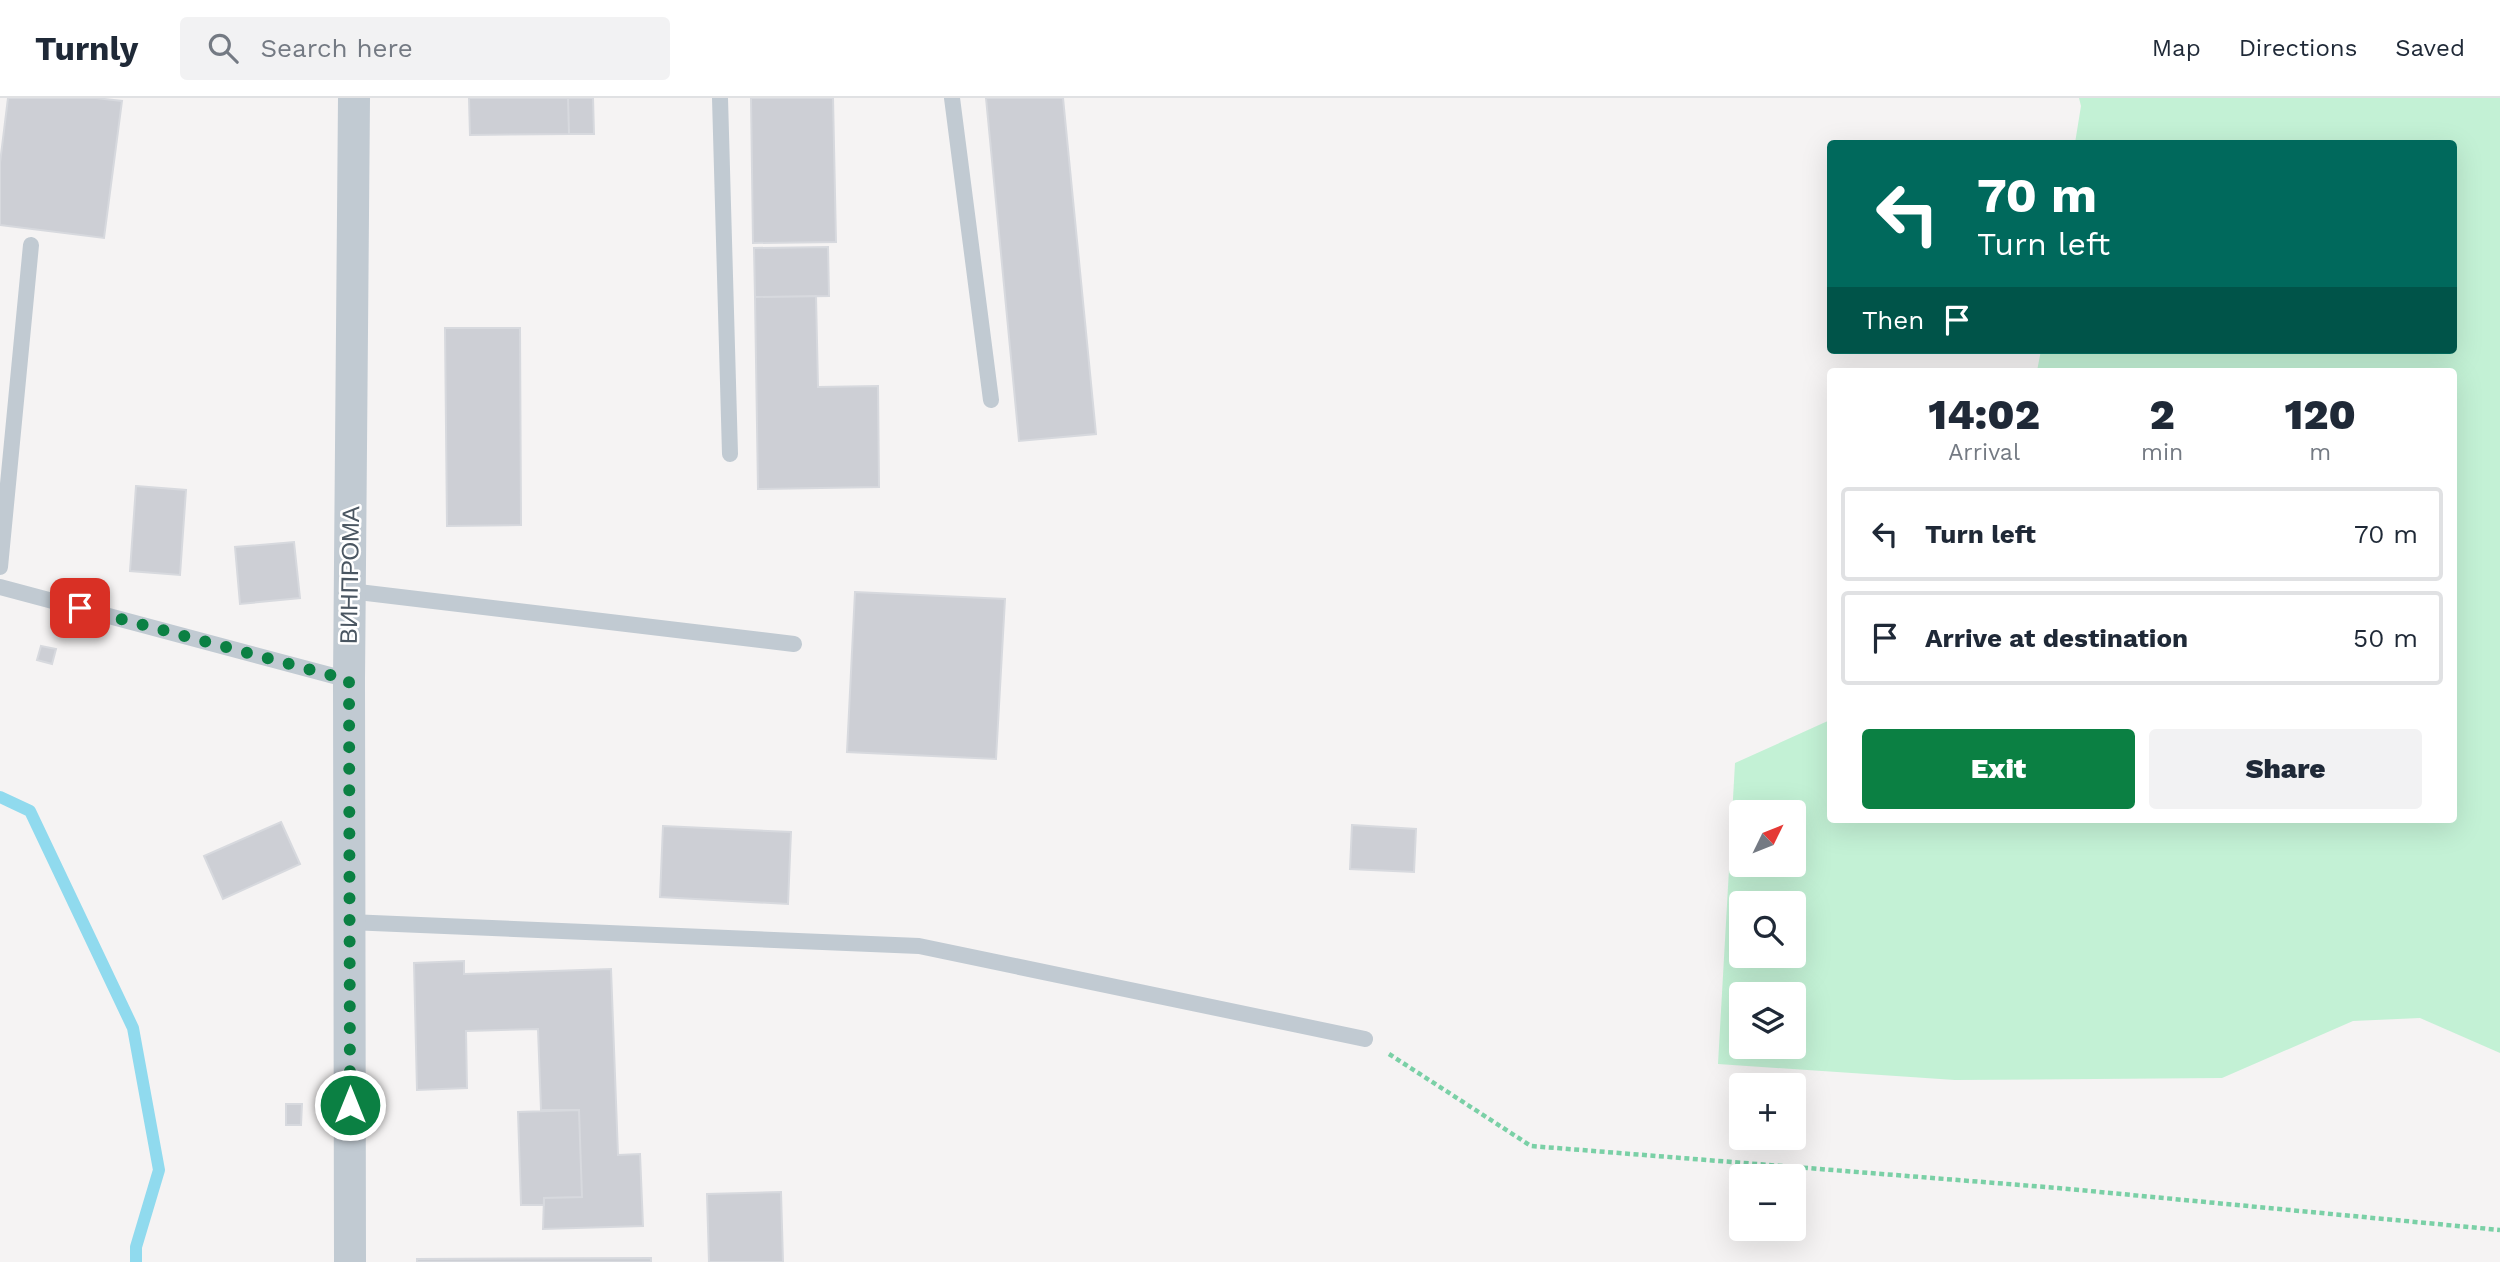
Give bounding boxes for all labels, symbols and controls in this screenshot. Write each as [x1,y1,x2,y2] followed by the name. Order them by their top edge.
[180,17,670,80] search box
[35,29,138,68] text: Turnly
[204,29,242,67] icon: search
[260,33,413,63] text: Search here
[2152,34,2201,62] text: Map
[2239,34,2357,62] text: Directions
[2395,34,2465,62] text: Saved
[1977,166,2097,224] text: 70 m
[1862,168,1953,259] icon: left
[1977,225,2110,263] text: Turn left
[1938,301,1976,339] icon: arrive
[1862,305,1924,335] text: Then
[1928,390,2040,439] text: 14:02
[2150,390,2175,439] text: 2
[2285,390,2356,439] text: 120
[1948,439,2020,466] text: Arrival
[2141,439,2183,466] text: min
[2309,439,2331,466] text: m
[335,506,365,644] street label: ВИНПРОМА
[1866,515,1904,553] icon: left
[1925,519,2036,549] text: Turn left
[2354,519,2418,549] text: 70 m
[50,578,110,638] pin
[61,589,99,627] icon: arrive
[1866,619,1904,657] icon: arrive
[1925,623,2188,653] text: Arrive at destination
[2353,623,2418,653] text: 50 m
[1862,729,2135,809] button: Exit
[2149,729,2422,809] button: Share
[1729,800,1806,877] north arrow
[1729,800,1806,1241] map controls
[1729,891,1806,968] button: search
[1729,982,1806,1059] button: layers
[313,1068,387,1142] position arrow
[1729,1073,1806,1150] button: +
[1729,1164,1806,1241] button: −

